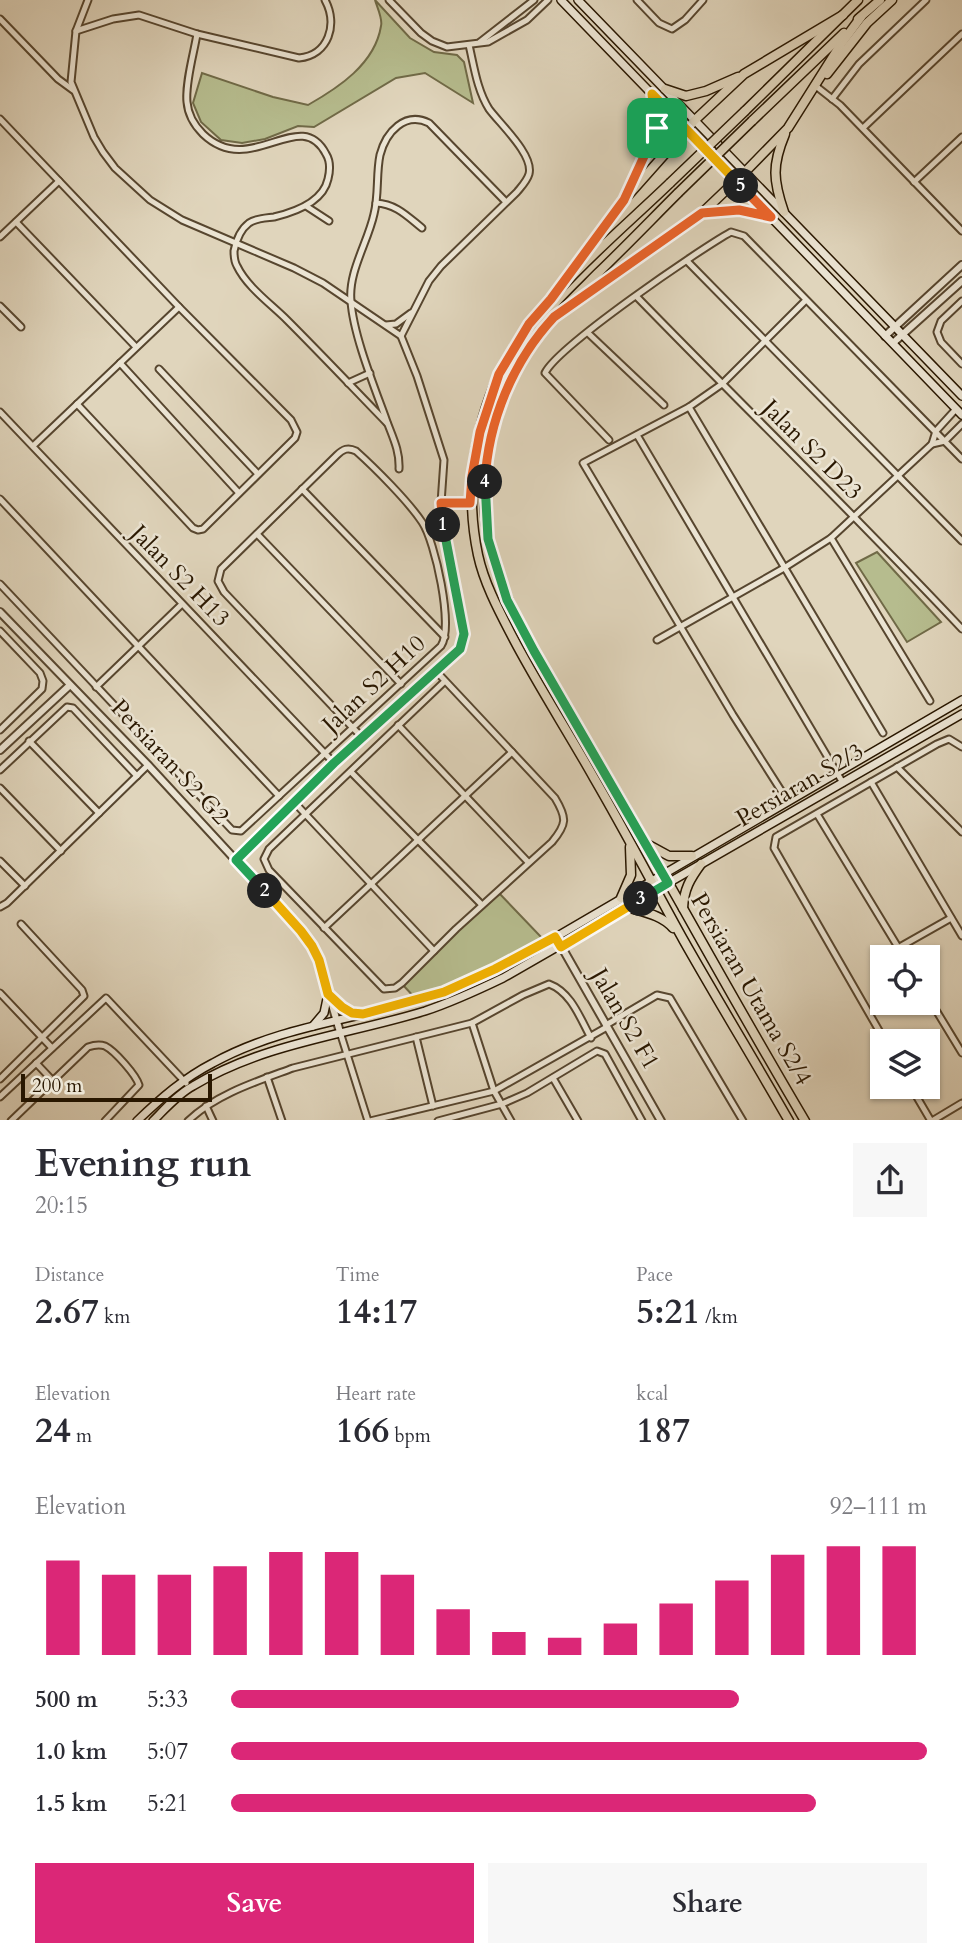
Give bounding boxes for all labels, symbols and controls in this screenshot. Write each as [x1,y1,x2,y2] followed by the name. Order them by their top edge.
[627,98,687,158] pin
[638,109,676,147] icon: arrive
[724,168,758,204] pin: 5
[736,172,745,198] text: 5
[752,390,870,508] street label: Jalan S2 D23
[468,464,503,500] pin: 4
[480,468,489,494] text: 4
[426,508,460,542] pin: 1
[438,511,447,537] text: 1
[121,515,237,634] street label: Jalan S2 H13
[313,627,433,743] street label: Jalan S2 H10
[103,692,237,832] street label: Persiaran S2 G2
[730,735,870,835] street label: Persiaran S2/3
[247,874,282,908] pin: 2
[260,877,269,903] text: 2
[624,881,658,916] pin: 3
[636,885,645,911] text: 3
[682,887,820,1091] street label: Persiaran Utama S2/4
[870,945,940,1099] map controls
[870,945,940,1015] button: locate
[581,960,667,1076] street label: Jalan S2 F1
[870,1029,940,1099] button: layers
[21,1072,212,1103] scale bar
[32,1073,82,1099] text: 200 m
[35,1138,251,1190] text: Evening run
[853,1143,927,1217] button: share
[35,1190,88,1221] text: 20:15
[35,1262,104,1288] text: Distance
[336,1262,380,1288] text: Time
[636,1262,673,1288] text: Pace
[35,1288,99,1336] text: 2.67
[336,1288,418,1336] text: 14:17
[636,1288,700,1336] text: 5:21
[99,1304,130,1330] text: km
[700,1304,738,1330] text: /km
[35,1381,110,1407] text: Elevation
[336,1381,416,1407] text: Heart rate
[636,1381,668,1407] text: kcal
[35,1407,71,1455] text: 24
[336,1407,389,1455] text: 166
[636,1407,690,1455] text: 187
[71,1423,92,1449] text: m
[389,1423,431,1449] text: bpm
[35,1491,126,1522] text: Elevation
[830,1491,927,1522] text: 92–111 m
[35,1684,98,1715] text: 500 m
[147,1684,188,1715] text: 5:33
[35,1736,107,1767] text: 1.0 km
[147,1736,188,1767] text: 5:07
[35,1788,107,1819] text: 1.5 km
[147,1788,188,1819] text: 5:21
[35,1863,474,1943] button: Save
[488,1863,927,1943] button: Share

